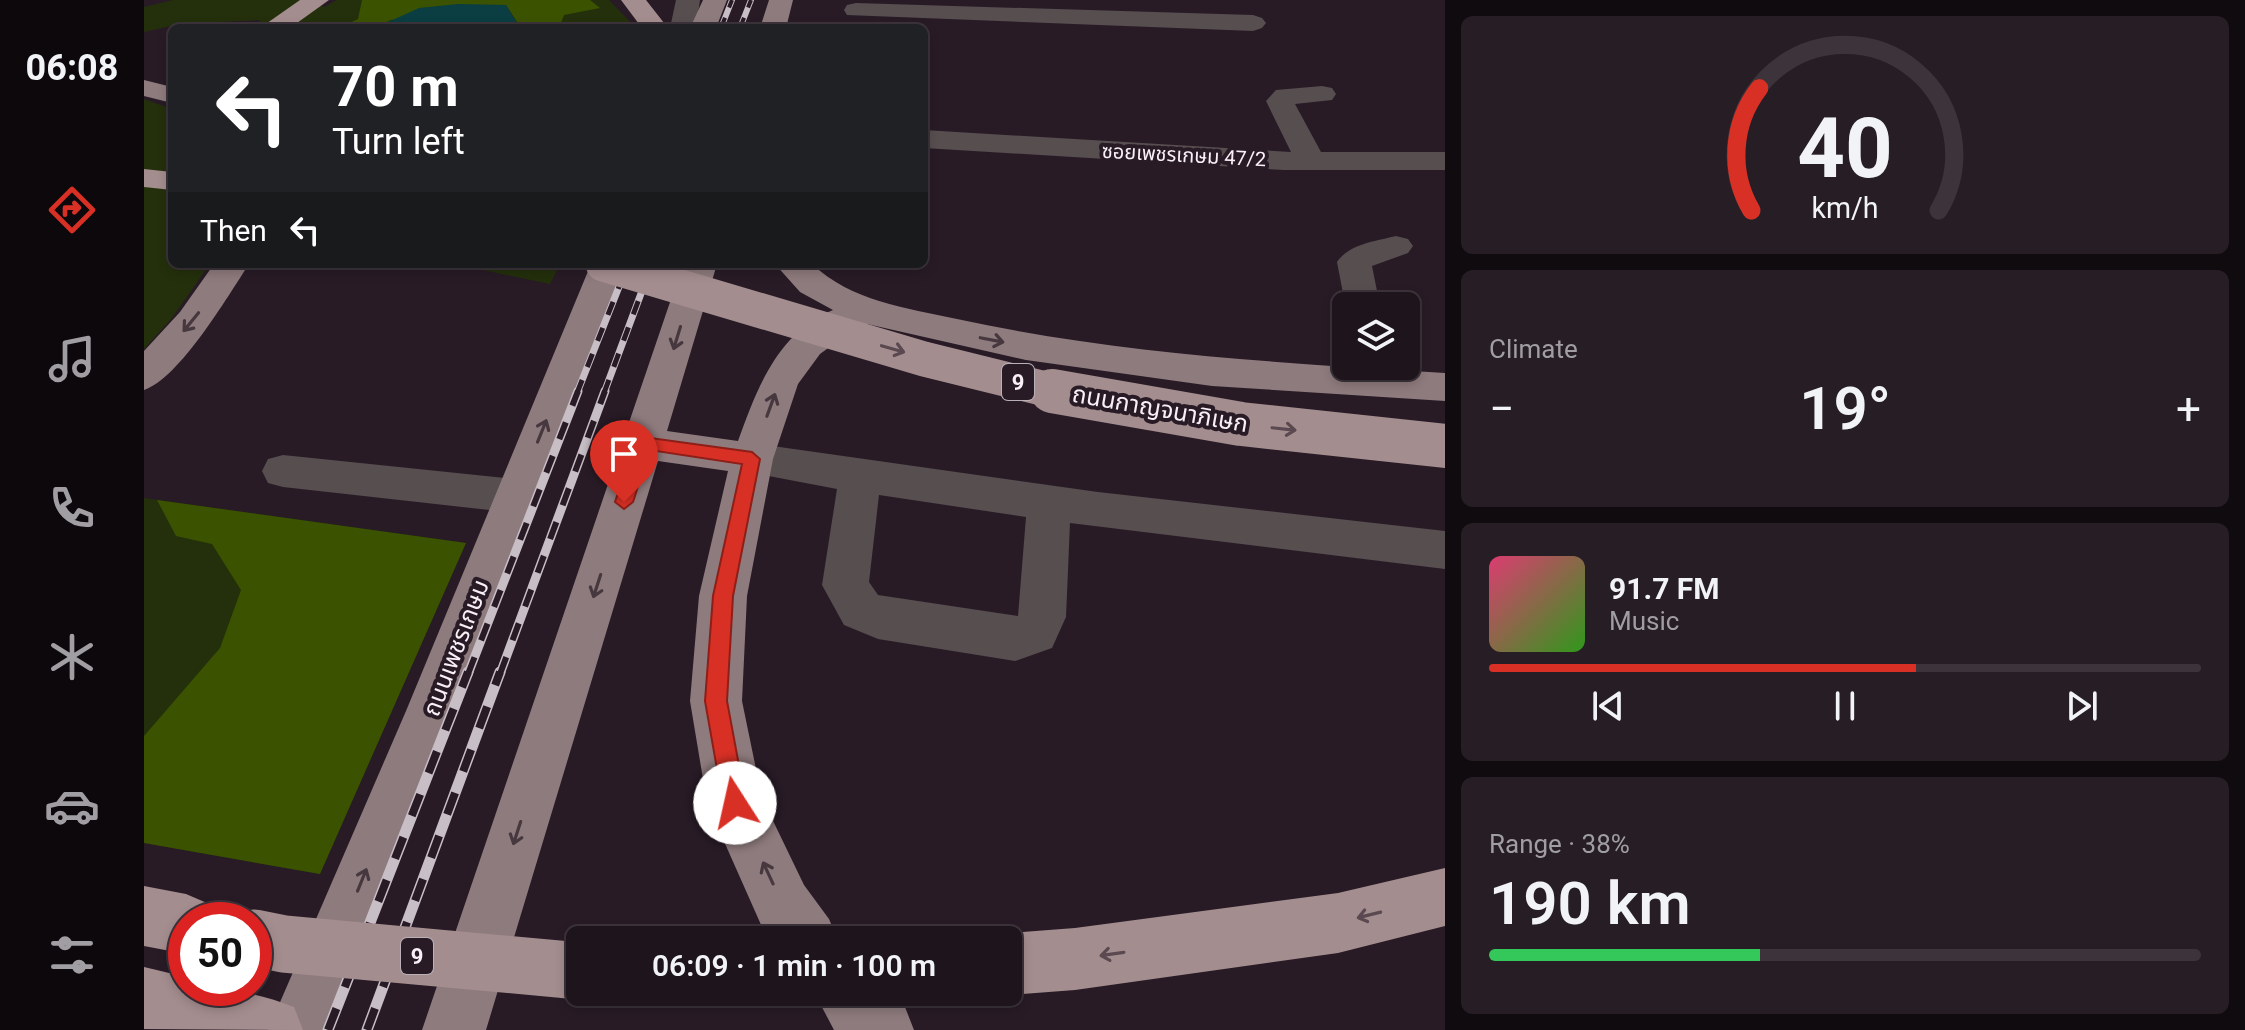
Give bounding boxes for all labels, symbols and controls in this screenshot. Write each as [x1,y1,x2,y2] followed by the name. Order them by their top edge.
[26,47,118,89] text: 06:08
[332,54,459,120] text: 70 m
[200,56,304,160] icon: left
[1797,99,1893,196] text: 40
[332,121,465,163] text: Turn left
[1101,139,1267,171] street label: ซอยเพชรเกษม 47/2
[44,182,100,238] icon: directions
[1811,191,1879,225] text: km/h
[283,208,327,252] icon: left
[200,213,267,248] text: Then
[1332,292,1420,380] map controls
[1332,292,1420,380] button: layers
[182,312,200,332] one-way arrow
[669,325,684,351] one-way arrow
[44,331,100,387] icon: music
[978,333,1004,348] one-way arrow
[1489,334,1578,364] text: Climate
[879,342,905,357] one-way arrow
[1002,364,1034,400] road number: 9
[1799,373,1891,444] text: 19°
[1070,380,1250,438] street label: ถนนกาญจนาภิเษก
[1489,383,1514,435] text: −
[2176,383,2201,435] text: +
[765,393,779,418] one-way arrow
[536,419,550,444] one-way arrow
[590,420,658,502] pin
[1270,422,1297,437] one-way arrow
[602,432,646,476] icon: arrive
[44,480,100,536] icon: phone
[1609,571,1720,606] text: 91.7 FM
[589,573,604,598] one-way arrow
[417,576,495,720] street label: ถนนเพชรเกษม
[1609,606,1679,636] text: Music
[44,629,100,685] icon: climate
[1586,684,1630,728] icon: previous
[1823,684,1867,728] icon: pause
[2060,684,2104,728] icon: next
[693,761,777,845] position arrow
[44,778,100,834] icon: car
[509,821,524,846] one-way arrow
[1489,829,1630,859] text: Range · 38%
[760,862,775,886] one-way arrow
[356,868,371,893] one-way arrow
[1489,868,1691,939] text: 190 km
[168,902,272,1006] speed limit sign: 50
[1357,909,1383,924] one-way arrow
[44,927,100,983] icon: filters
[401,938,433,974] road number: 9
[1099,946,1126,961] one-way arrow
[652,948,936,983] text: 06:09 · 1 min · 100 m

